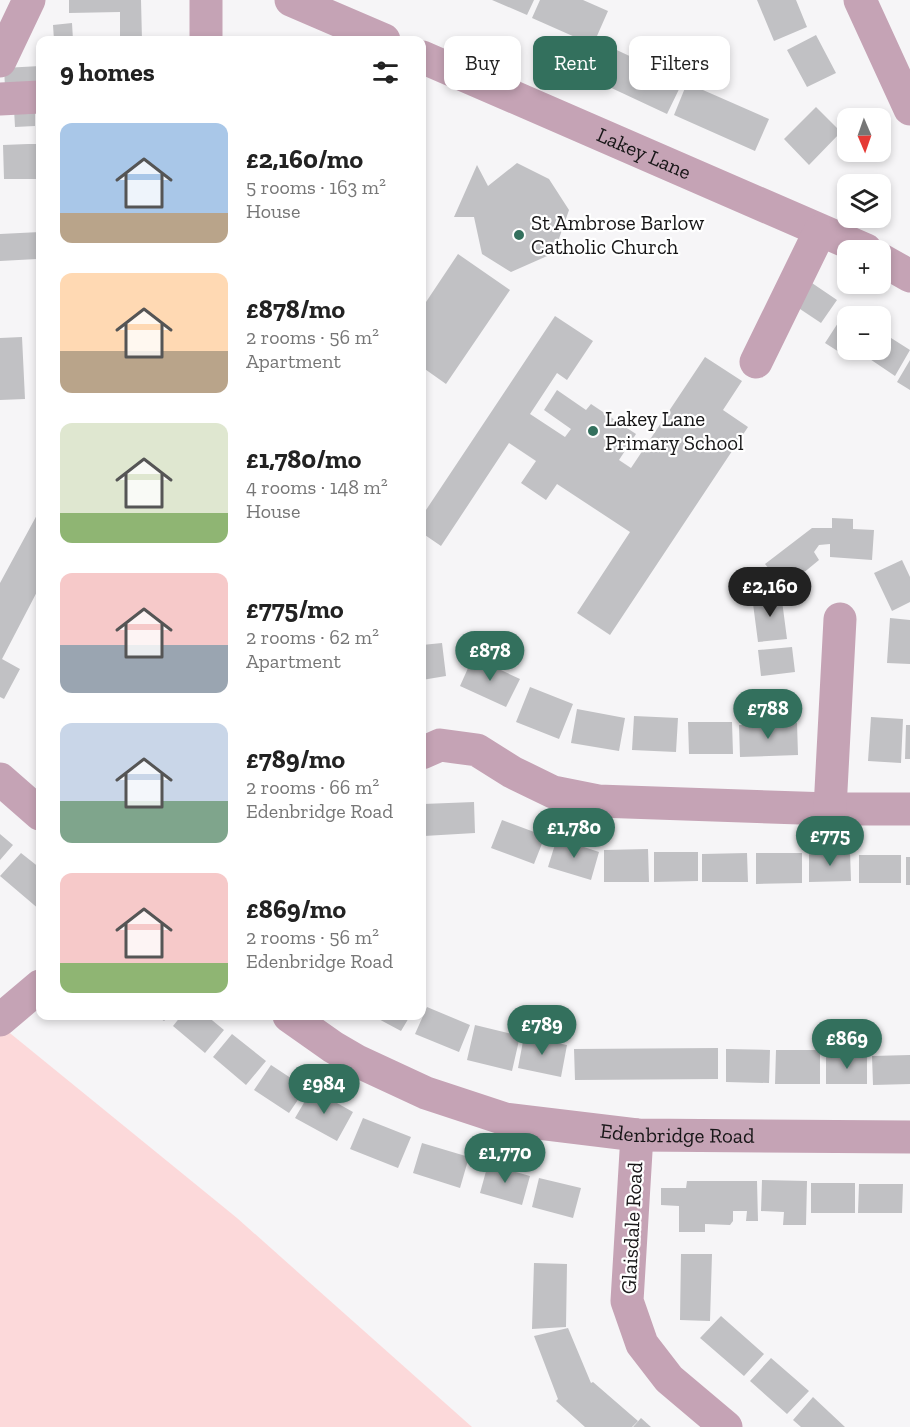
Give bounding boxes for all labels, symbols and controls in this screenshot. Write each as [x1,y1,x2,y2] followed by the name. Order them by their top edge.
[444,36,521,90] chip: Buy
[533,36,617,90] chip: Rent
[629,36,730,90] chip: Filters
[60,56,155,88] text: 9 homes
[369,56,402,89] icon: filters
[837,108,891,162] north arrow
[837,108,891,360] map controls
[593,122,695,185] street label: Lakey Lane
[246,143,363,175] text: £2,160/mo
[108,147,180,219] icon: home
[837,174,891,228] button: layers
[246,175,386,199] text: 5 rooms · 163 m²
[246,199,300,223] text: House
[531,210,704,259] place label: St Ambrose Barlow Catholic Church
[512,228,526,242] marker: St Ambrose Barlow Catholic Church
[837,240,891,294] button: +
[246,293,345,325] text: £878/mo
[108,297,180,369] icon: home
[837,306,891,360] button: −
[246,325,379,349] text: 2 rooms · 56 m²
[246,349,341,373] text: Apartment
[605,406,744,455] place label: Lakey Lane Primary School
[586,424,600,438] marker: Lakey Lane Primary School
[246,443,361,475] text: £1,780/mo
[108,447,180,519] icon: home
[246,475,388,499] text: 4 rooms · 148 m²
[246,499,300,523] text: House
[721,567,819,618] pin: £2,160
[742,574,798,598] text: £2,160
[246,593,344,625] text: £775/mo
[108,597,180,669] icon: home
[246,625,379,649] text: 2 rooms · 62 m²
[454,631,526,682] pin: £878
[469,638,511,662] text: £878
[246,649,341,673] text: Apartment
[732,689,804,740] pin: £788
[747,696,789,720] text: £788
[246,743,345,775] text: £789/mo
[108,747,180,819] icon: home
[246,775,379,799] text: 2 rooms · 66 m²
[246,799,393,823] text: Edenbridge Road
[525,808,623,859] pin: £1,780
[547,815,601,839] text: £1,780
[794,816,866,867] pin: £775
[810,823,850,847] text: £775
[246,893,346,925] text: £869/mo
[108,897,180,969] icon: home
[246,925,379,949] text: 2 rooms · 56 m²
[246,949,393,973] text: Edenbridge Road
[506,1005,578,1056] pin: £789
[521,1012,563,1036] text: £789
[811,1019,883,1070] pin: £869
[826,1026,868,1050] text: £869
[288,1064,360,1115] pin: £984
[303,1071,345,1095] text: £984
[599,1118,755,1148] street label: Edenbridge Road
[456,1133,554,1184] pin: £1,770
[478,1140,532,1164] text: £1,770
[616,1161,647,1295] street label: Glaisdale Road

